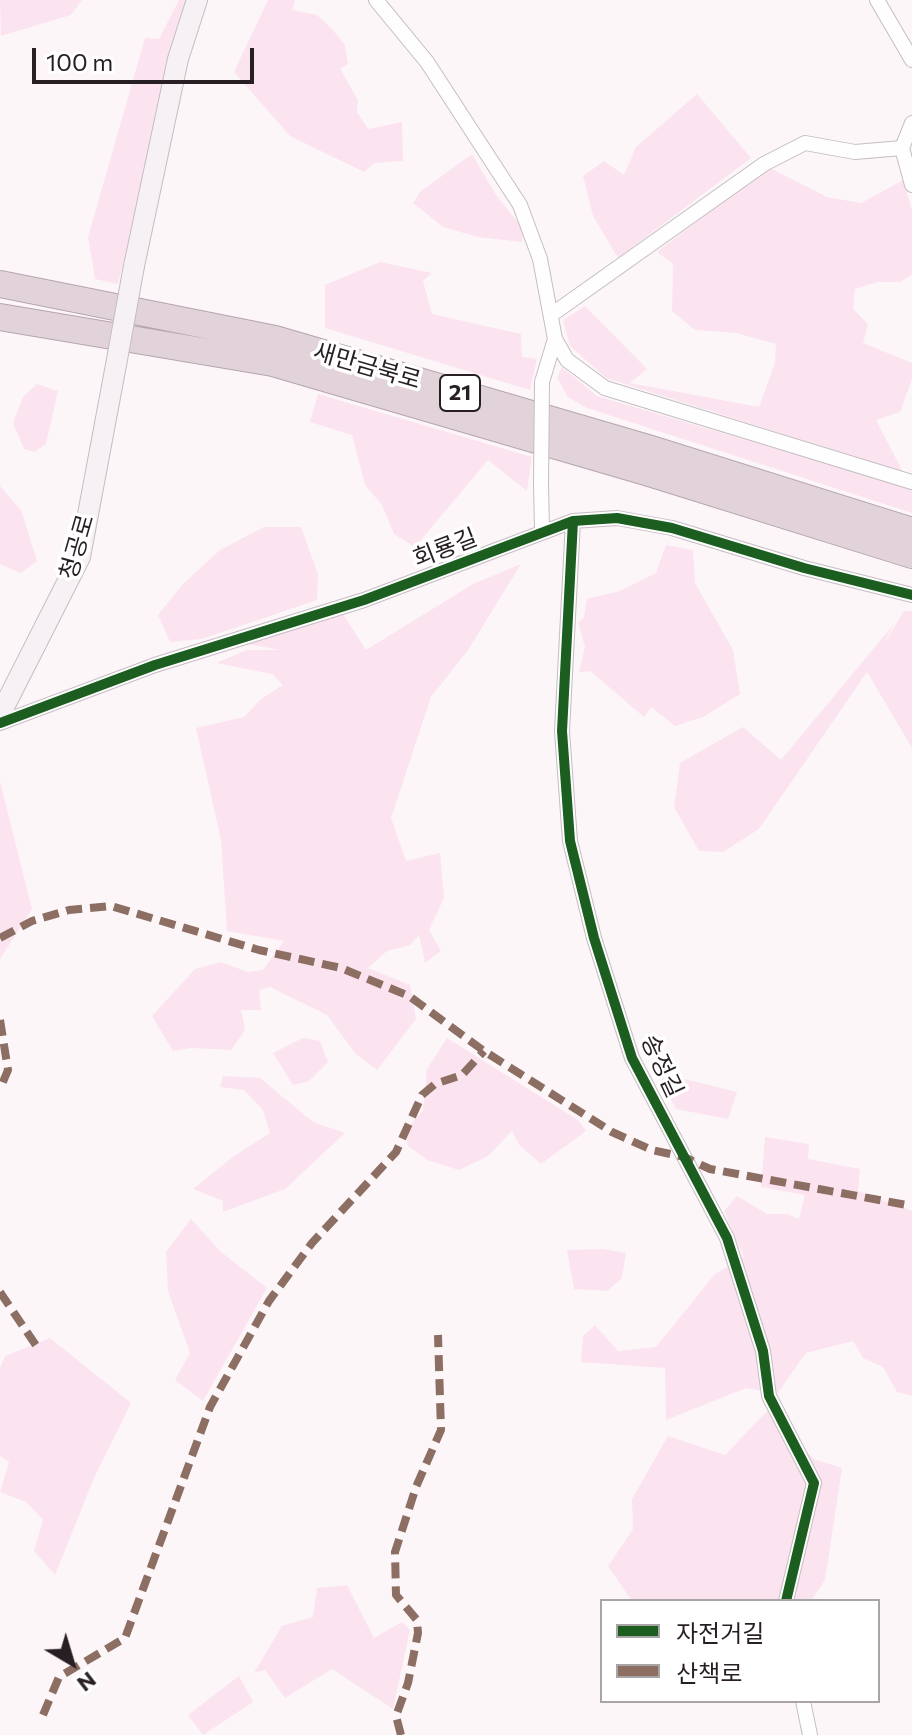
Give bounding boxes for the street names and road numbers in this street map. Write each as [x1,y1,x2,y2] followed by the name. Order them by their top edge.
[310,337,424,395] street label: 새만금북로
[440,375,480,411] road number: 21
[54,511,100,583] street label: 청공로
[409,523,481,573] street label: 회룡길
[635,1030,689,1102] street label: 송정길

